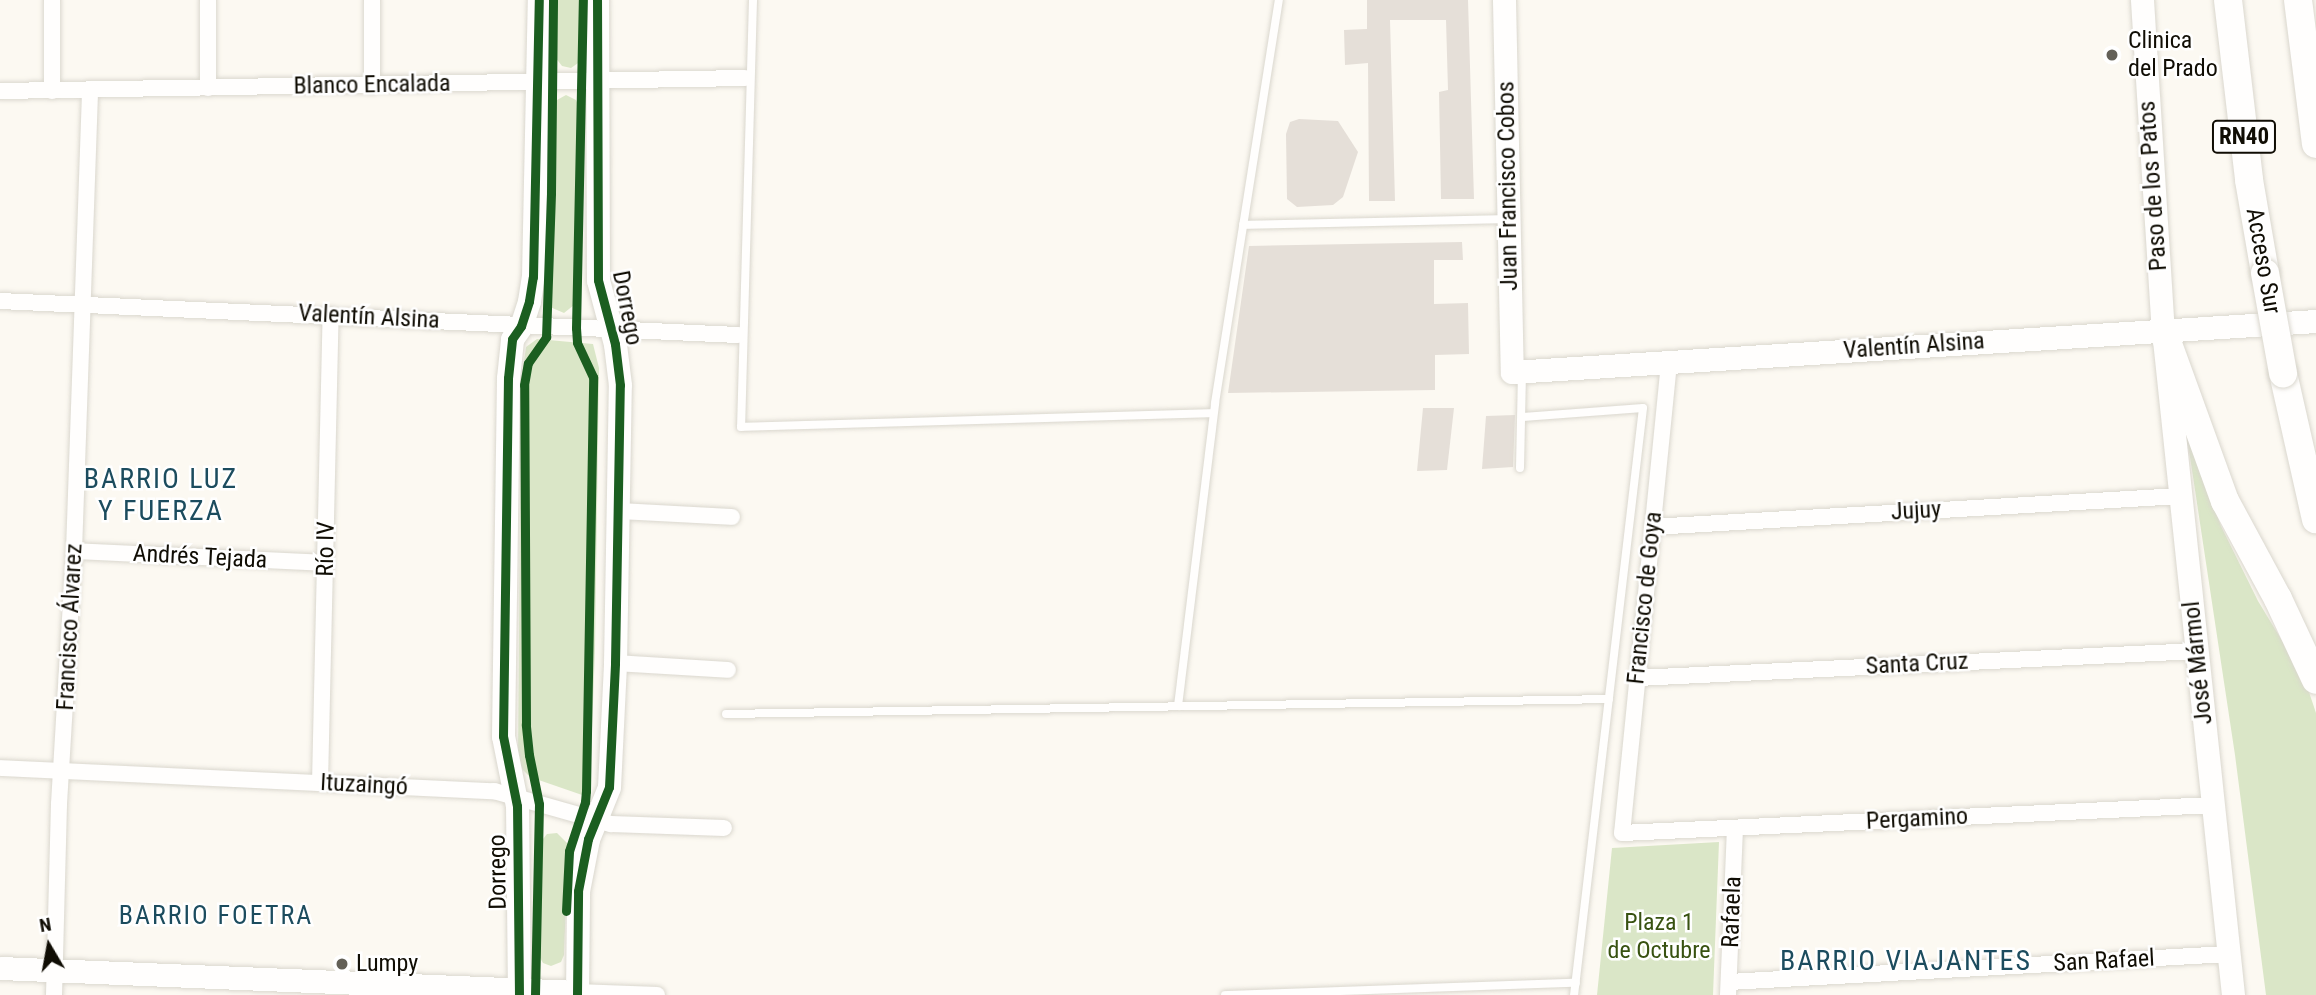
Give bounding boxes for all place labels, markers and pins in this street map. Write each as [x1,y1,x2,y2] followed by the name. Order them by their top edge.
[2128,27,2218,83] place label: Clinica del Prado
[2102,45,2122,65] marker: Clinica del Prado
[356,950,418,978] place label: Lumpy
[334,956,350,972] marker: Lumpy

